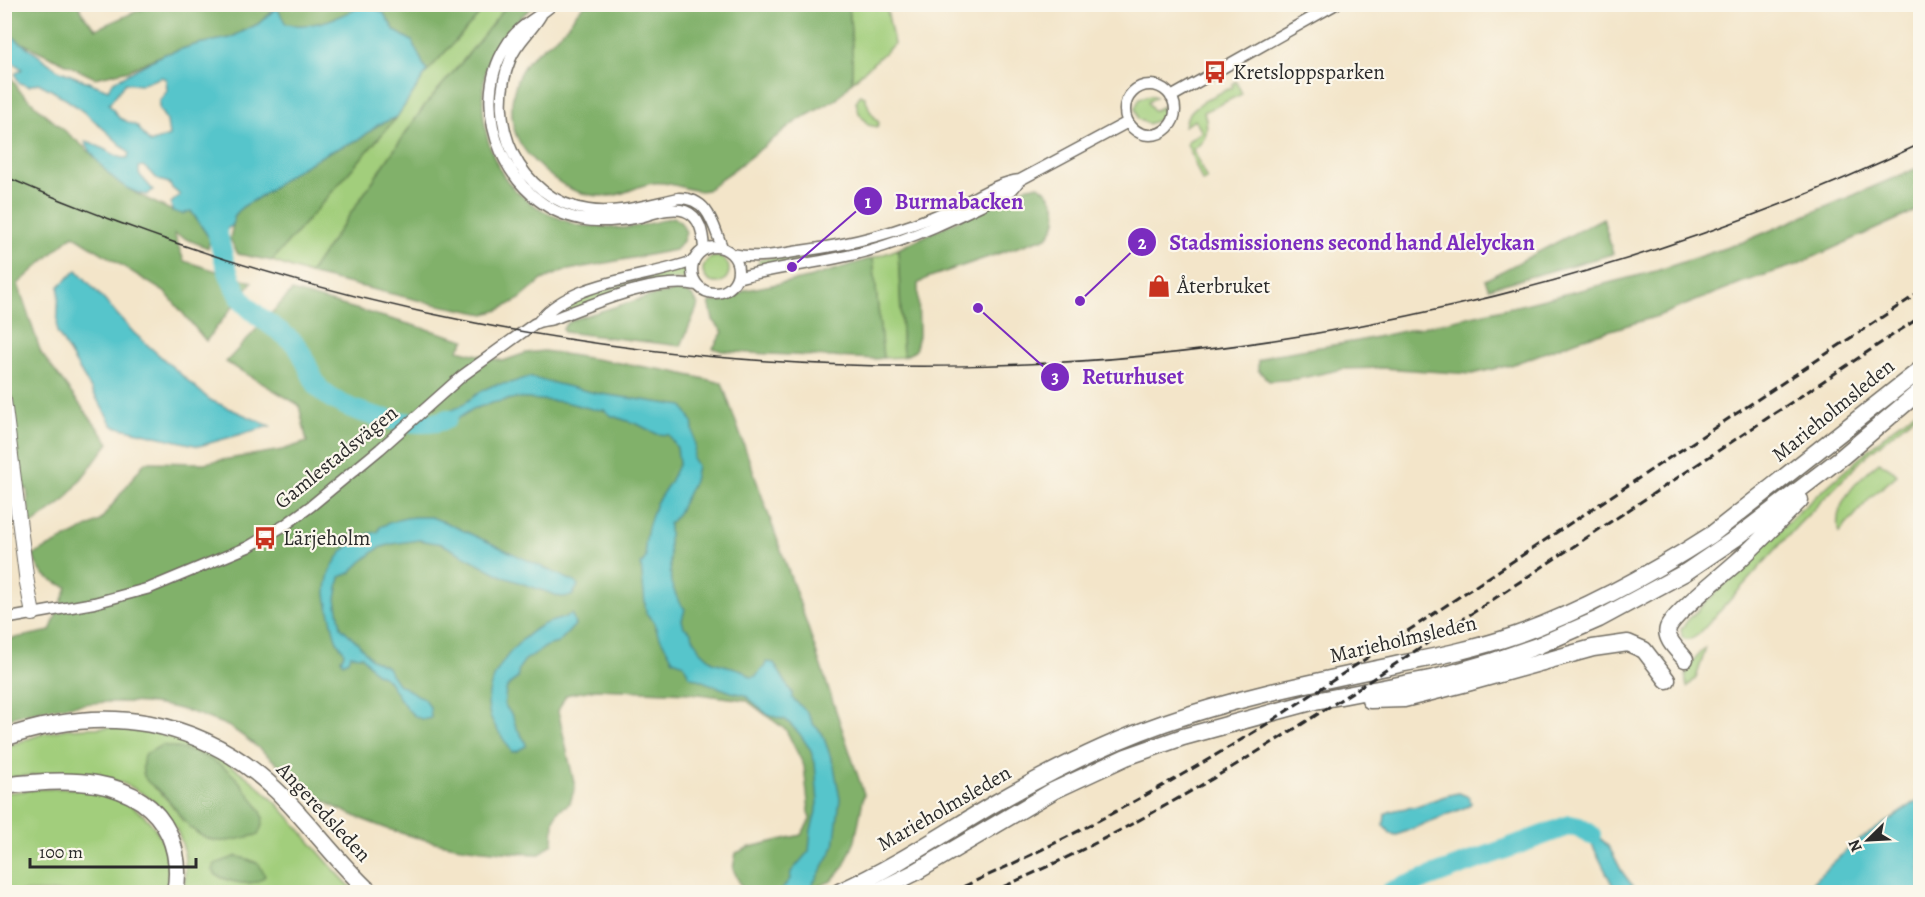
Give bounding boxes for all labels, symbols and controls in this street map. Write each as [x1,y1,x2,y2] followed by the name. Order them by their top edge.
[1233,58,1385,86] place label: Kretsloppsparken
[1202,59,1228,85] bus stop icon: Kretsloppsparken
[853,181,1035,221] callout: Burmabacken
[895,187,1023,217] text: Burmabacken
[865,190,872,214] text: 1
[1127,222,1546,262] callout: Stadsmissionens second hand Alelyckan
[1169,228,1535,258] text: Stadsmissionens second hand Alelyckan
[1138,231,1147,255] text: 2
[1176,272,1270,300] place label: Återbruket
[1146,273,1172,299] shop icon: Återbruket
[1766,352,1900,468] street label: Marieholmsleden
[1040,357,1196,397] callout: Returhuset
[1082,362,1185,392] text: Returhuset
[1051,365,1059,389] text: 3
[269,399,403,515] street label: Gamlestadsvägen
[283,524,370,552] place label: Lärjeholm
[252,525,278,551] bus stop icon: Lärjeholm
[1327,608,1479,670] street label: Marieholmsleden
[270,755,378,868] street label: Angeredsleden
[872,758,1016,858] street label: Marieholmsleden
[1838,810,1898,870] north arrow
[30,831,196,869] scale bar
[1843,836,1868,855] text: N
[39,840,83,864] text: 100 m

